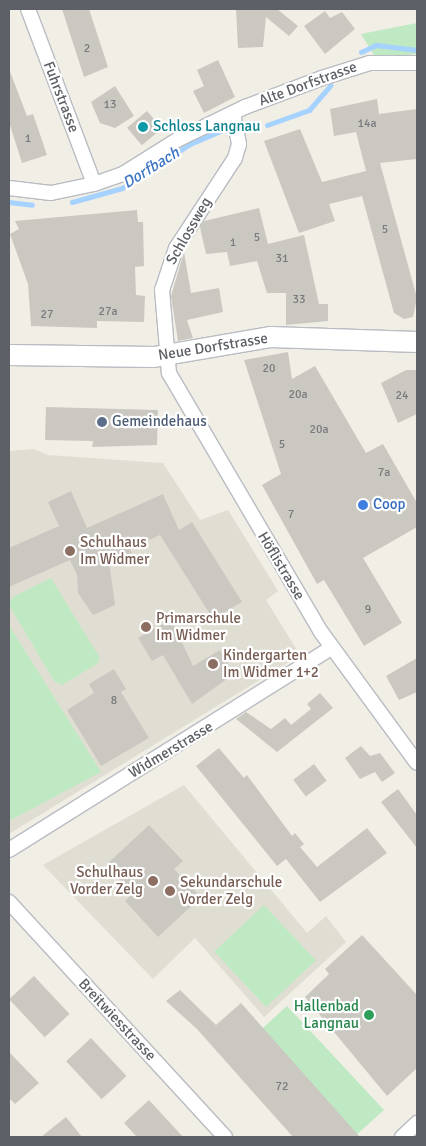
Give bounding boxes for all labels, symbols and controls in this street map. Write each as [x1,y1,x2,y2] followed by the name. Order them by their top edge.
[84,42,90,56] house number: 2
[256,58,360,110] street label: Alte Dorfstrasse
[39,59,83,135] street label: Fuhrstrasse
[104,98,116,112] house number: 13
[357,117,377,131] house number: 14a
[153,118,260,136] place label: Schloss Langnau
[137,121,149,133] marker: Schloss Langnau
[25,132,31,146] house number: 1
[119,143,183,193] water label: Dorfbach
[163,194,215,268] street label: Schlossweg
[382,223,388,237] house number: 5
[254,231,260,245] house number: 5
[230,236,236,250] house number: 1
[276,252,288,266] house number: 31
[293,293,305,307] house number: 33
[98,305,118,319] house number: 27a
[41,308,53,322] house number: 27
[157,329,269,365] street label: Neue Dorfstrasse
[263,362,275,376] house number: 20
[288,388,308,402] house number: 20a
[396,389,408,403] house number: 24
[112,413,207,431] place label: Gemeindehaus
[96,416,108,428] marker: Gemeindehaus
[309,423,329,437] house number: 20a
[279,438,285,452] house number: 5
[378,466,390,480] house number: 7a
[373,496,405,514] place label: Coop
[357,499,369,511] marker: Coop
[288,508,294,522] house number: 7
[254,529,308,603] street label: Höflistrasse
[80,533,149,568] place label: Schulhaus Im Widmer
[64,545,76,557] marker: Schulhaus Im Widmer
[365,603,371,617] house number: 9
[156,609,241,644] place label: Primarschule Im Widmer
[140,621,152,633] marker: Primarschule Im Widmer
[223,646,319,681] place label: Kindergarten Im Widmer 1+2
[207,658,219,670] marker: Kindergarten Im Widmer 1+2
[111,694,117,708] house number: 8
[126,718,216,782] street label: Widmerstrasse
[70,863,143,898] place label: Schulhaus Vorder Zelg
[180,873,282,908] place label: Sekundarschule Vorder Zelg
[147,875,159,887] marker: Schulhaus Vorder Zelg
[164,885,176,897] marker: Sekundarschule Vorder Zelg
[74,975,160,1065] street label: Breitwiesstrasse
[294,997,359,1032] place label: Hallenbad Langnau
[363,1009,375,1021] marker: Hallenbad Langnau
[276,1080,288,1094] house number: 72

